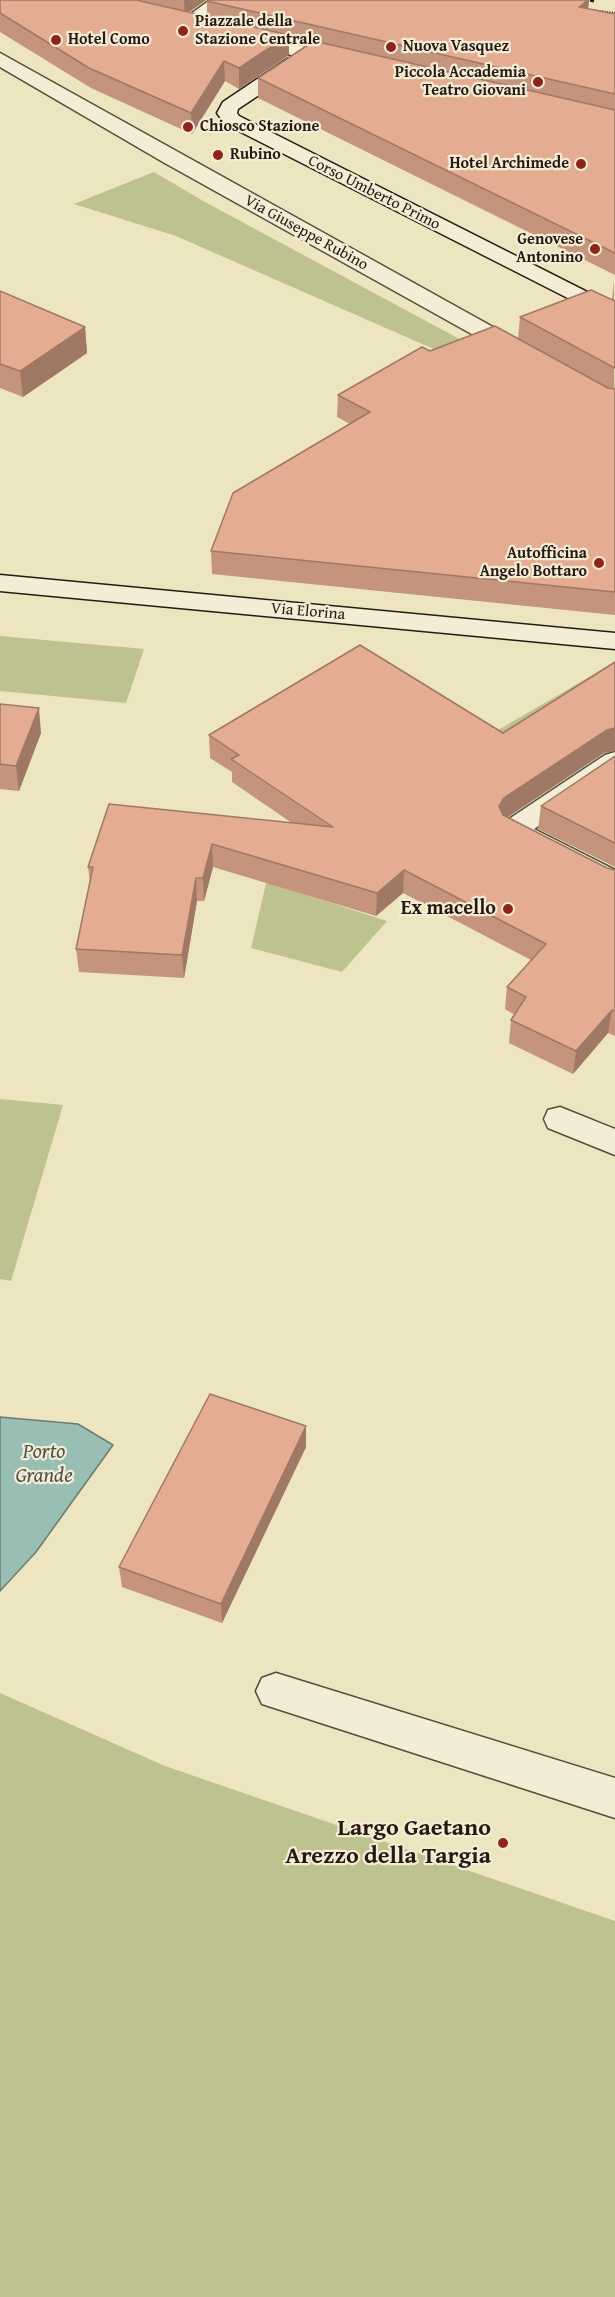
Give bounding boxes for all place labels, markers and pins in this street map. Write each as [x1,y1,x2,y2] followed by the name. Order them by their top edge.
[195,12,320,50] place label: Piazzale della Stazione Centrale
[176,24,190,38] marker: Piazzale della Stazione Centrale
[68,30,150,50] place label: Hotel Como
[49,33,63,47] marker: Hotel Como
[403,37,509,57] place label: Nuova Vasquez
[384,40,398,54] marker: Nuova Vasquez
[395,63,526,101] place label: Piccola Accademia Teatro Giovani
[531,75,545,89] marker: Piccola Accademia Teatro Giovani
[200,117,319,137] place label: Chiosco Stazione
[181,120,195,134] marker: Chiosco Stazione
[230,145,281,165] place label: Rubino
[211,148,225,162] marker: Rubino
[449,154,569,174] place label: Hotel Archimede
[574,157,588,171] marker: Hotel Archimede
[516,230,583,268] place label: Genovese Antonino
[588,242,602,256] marker: Genovese Antonino
[480,544,587,582] place label: Autofficina Angelo Bottaro
[592,556,606,570] marker: Autofficina Angelo Bottaro
[401,897,496,921] place label: Ex macello
[501,902,515,916] marker: Ex macello
[285,1815,491,1871] place label: Largo Gaetano Arezzo della Targia
[496,1836,510,1850] marker: Largo Gaetano Arezzo della Targia

